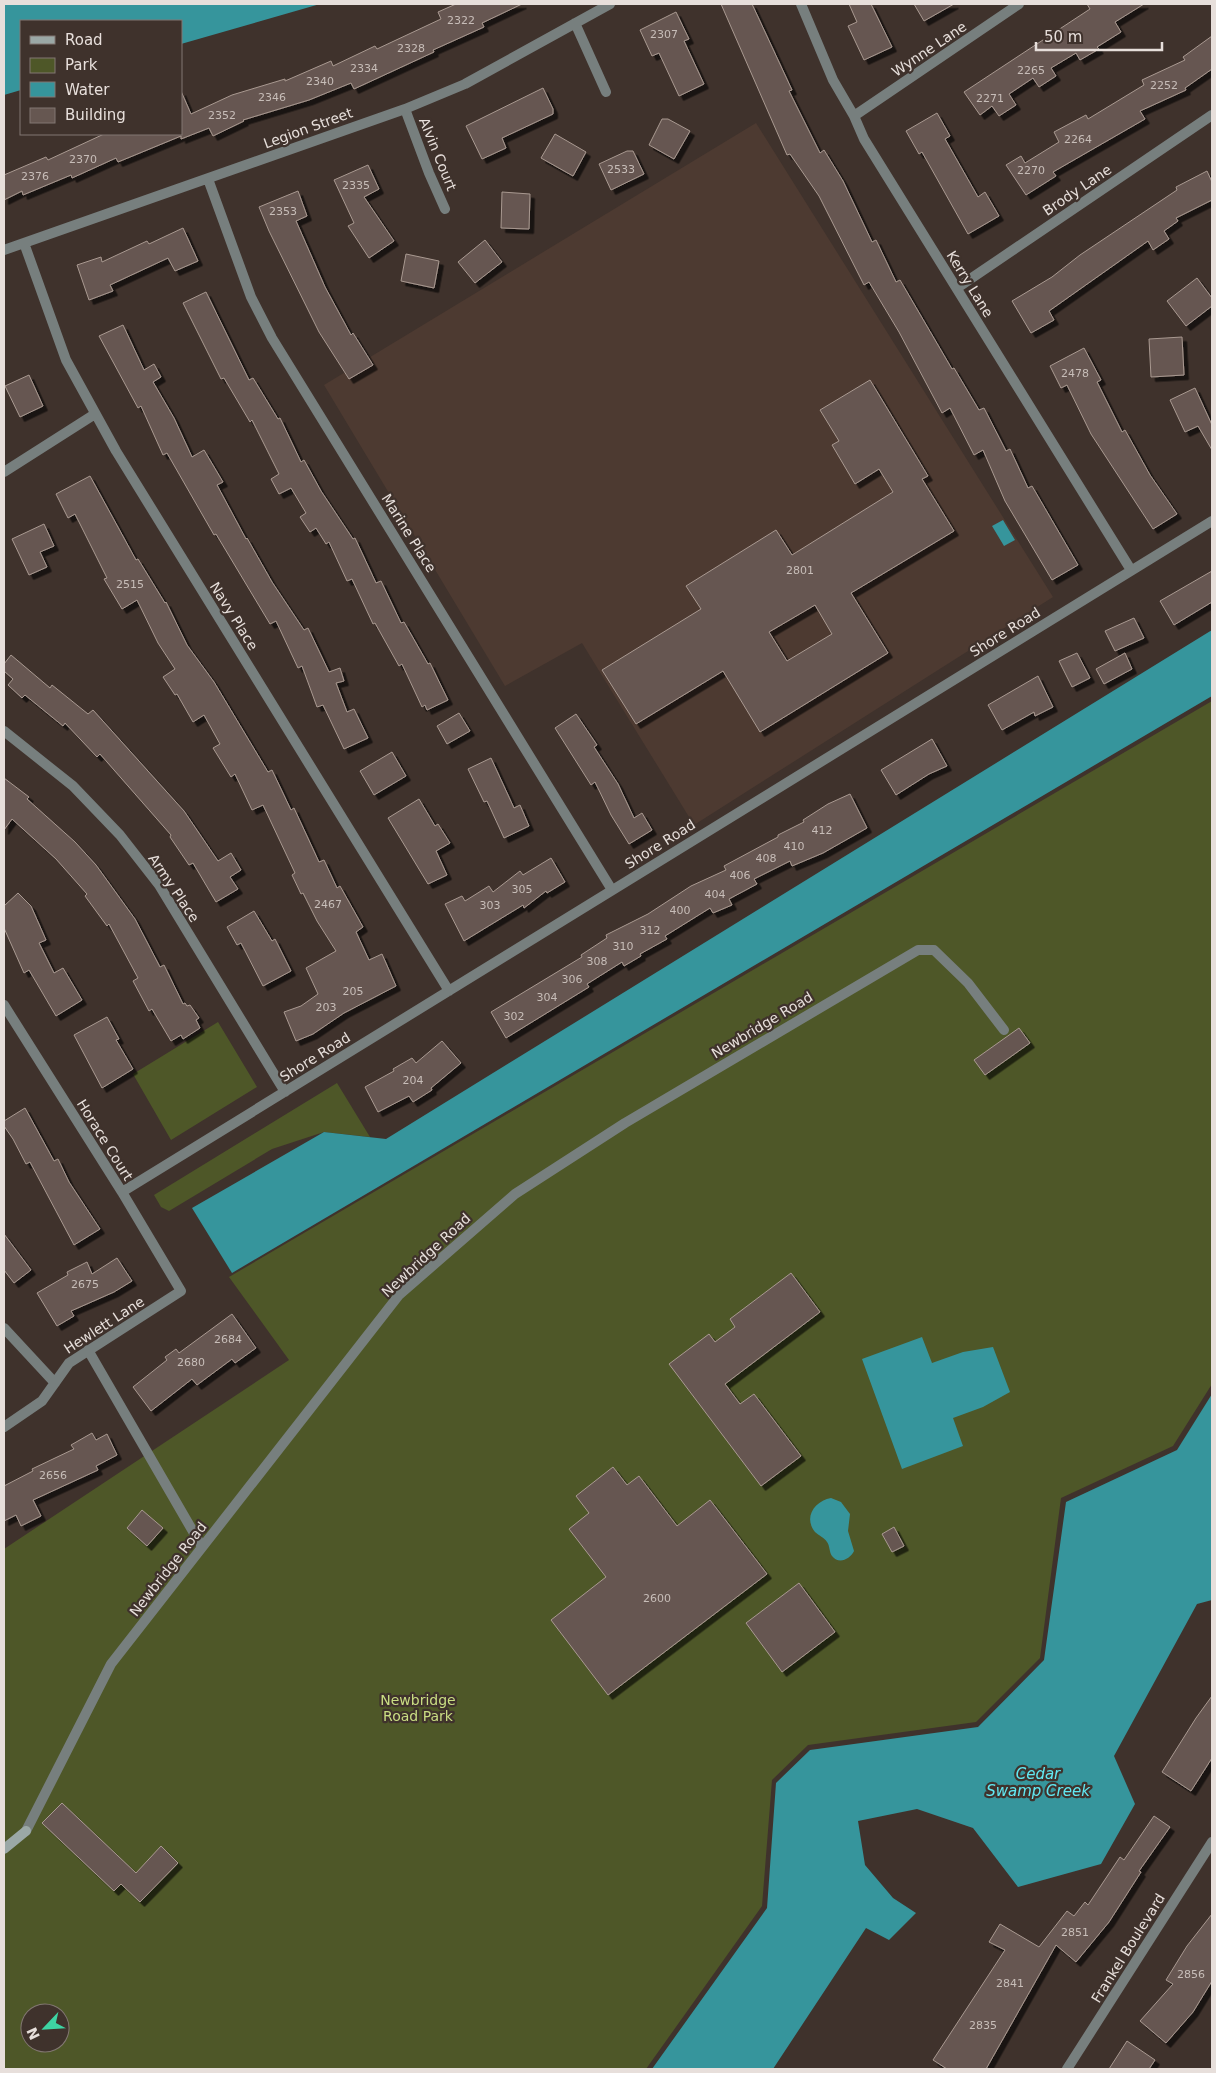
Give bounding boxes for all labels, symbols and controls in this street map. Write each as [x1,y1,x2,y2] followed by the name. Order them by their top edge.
[447,14,475,27] house number: 2322
[889,18,969,80] street label: Wynne Lane
[20,20,182,135] legend
[1036,20,1162,52] scale bar
[650,28,678,41] house number: 2307
[1044,28,1082,46] text: 50 m
[65,31,103,49] text: Road
[397,42,425,55] house number: 2328
[65,56,98,74] text: Park
[350,62,378,75] house number: 2334
[1017,64,1045,77] house number: 2265
[306,75,334,88] house number: 2340
[1150,79,1178,92] house number: 2252
[65,81,110,99] text: Water
[258,91,286,104] house number: 2346
[976,92,1004,105] house number: 2271
[261,104,355,151] street label: Legion Street
[65,106,126,124] text: Building
[208,109,236,122] house number: 2352
[416,115,460,193] street label: Alvin Court
[1064,133,1092,146] house number: 2264
[69,153,97,166] house number: 2370
[1040,161,1114,219] street label: Brody Lane
[607,163,635,176] house number: 2533
[1017,164,1045,177] house number: 2270
[21,170,49,183] house number: 2376
[342,179,370,192] house number: 2335
[269,205,297,218] house number: 2353
[943,248,997,320] street label: Kerry Lane
[1061,367,1089,380] house number: 2478
[379,491,439,575] street label: Marine Place
[786,564,814,577] house number: 2801
[116,578,144,591] house number: 2515
[207,579,261,653] street label: Navy Place
[967,604,1043,660] street label: Shore Road
[622,816,698,872] street label: Shore Road
[812,824,833,837] house number: 412
[784,840,805,853] house number: 410
[145,851,203,925] street label: Army Place
[756,852,777,865] house number: 408
[730,869,751,882] house number: 406
[512,883,533,896] house number: 305
[705,888,726,901] house number: 404
[314,898,342,911] house number: 2467
[480,899,501,912] house number: 303
[670,904,691,917] house number: 400
[640,924,661,937] house number: 312
[613,940,634,953] house number: 310
[587,955,608,968] house number: 308
[562,973,583,986] house number: 306
[343,985,364,998] house number: 205
[709,989,815,1061] street label: Newbridge Road
[537,991,558,1004] house number: 304
[316,1001,337,1014] house number: 203
[504,1010,525,1023] house number: 302
[277,1029,353,1085] street label: Shore Road
[403,1074,424,1087] house number: 204
[74,1096,137,1184] street label: Horace Court
[378,1210,474,1300] street label: Newbridge Road
[71,1278,99,1291] house number: 2675
[61,1293,147,1357] street label: Hewlett Lane
[214,1333,242,1346] house number: 2684
[177,1356,205,1369] house number: 2680
[39,1469,67,1482] house number: 2656
[126,1519,210,1619] street label: Newbridge Road
[643,1592,671,1605] house number: 2600
[380,1692,456,1724] park label: Newbridge Road Park
[986,1765,1091,1800] water label: Cedar Swamp Creek
[1088,1890,1168,2006] street label: Frankel Boulevard
[1061,1926,1089,1939] house number: 2851
[1177,1968,1205,1981] house number: 2856
[996,1977,1024,1990] house number: 2841
[20,2003,70,2053] north arrow
[969,2019,997,2032] house number: 2835
[23,2025,43,2042] text: N

